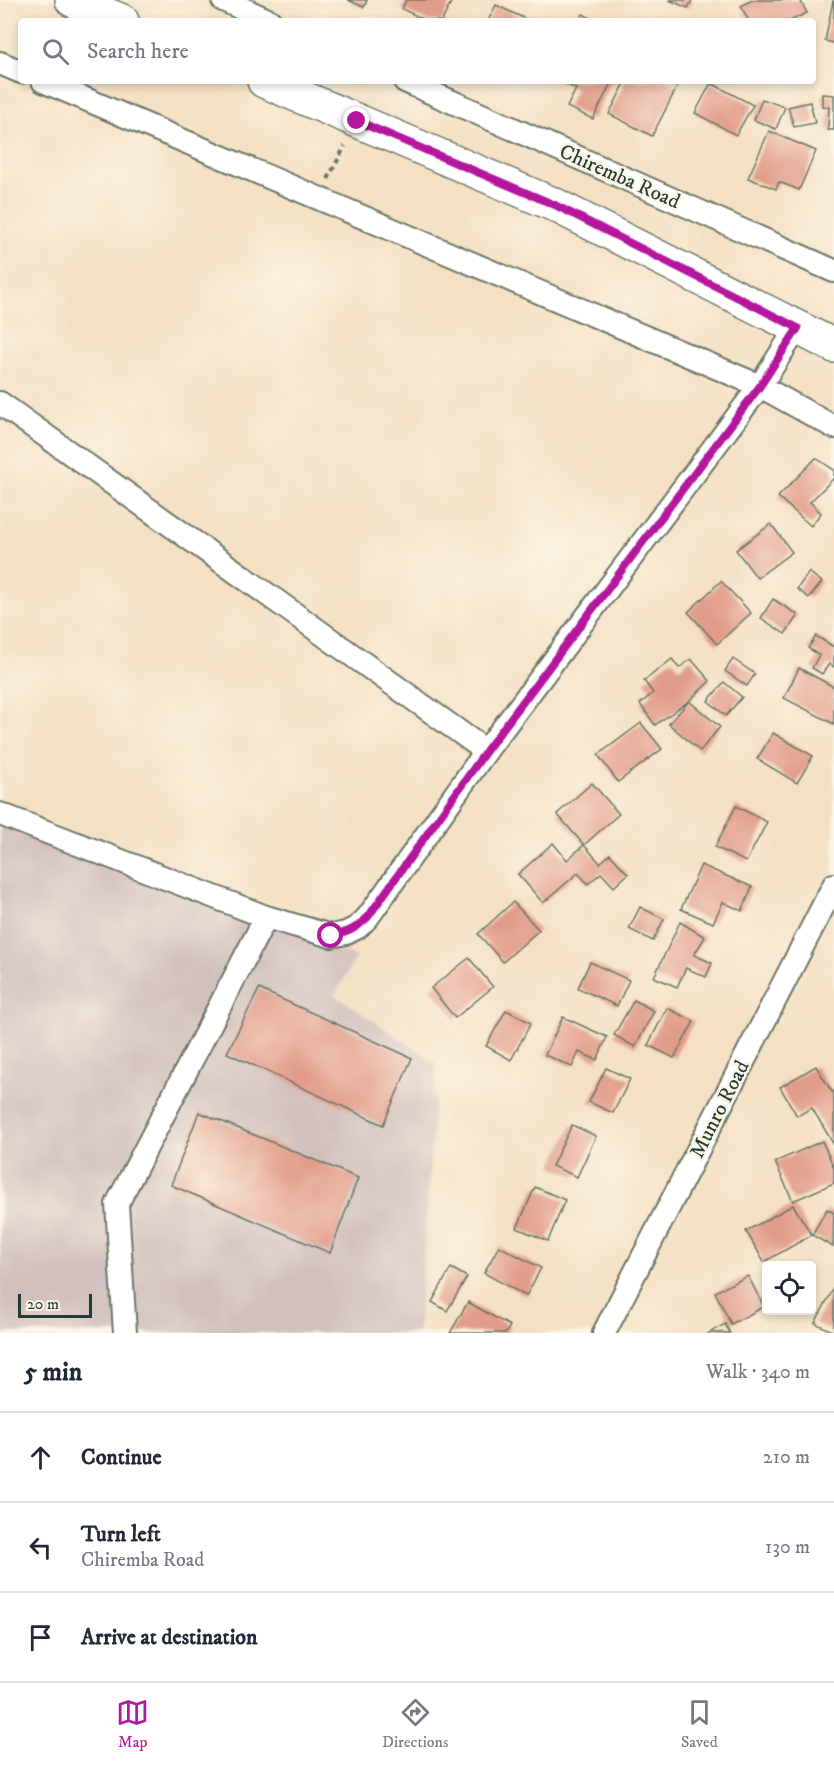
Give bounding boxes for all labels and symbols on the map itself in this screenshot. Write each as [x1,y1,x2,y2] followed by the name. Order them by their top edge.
[343,107,369,133] route end
[555,139,684,215] street label: Chiremba Road
[317,922,343,948] route start
[684,1056,756,1163] street label: Munro Road
[18,1291,92,1318] scale bar

